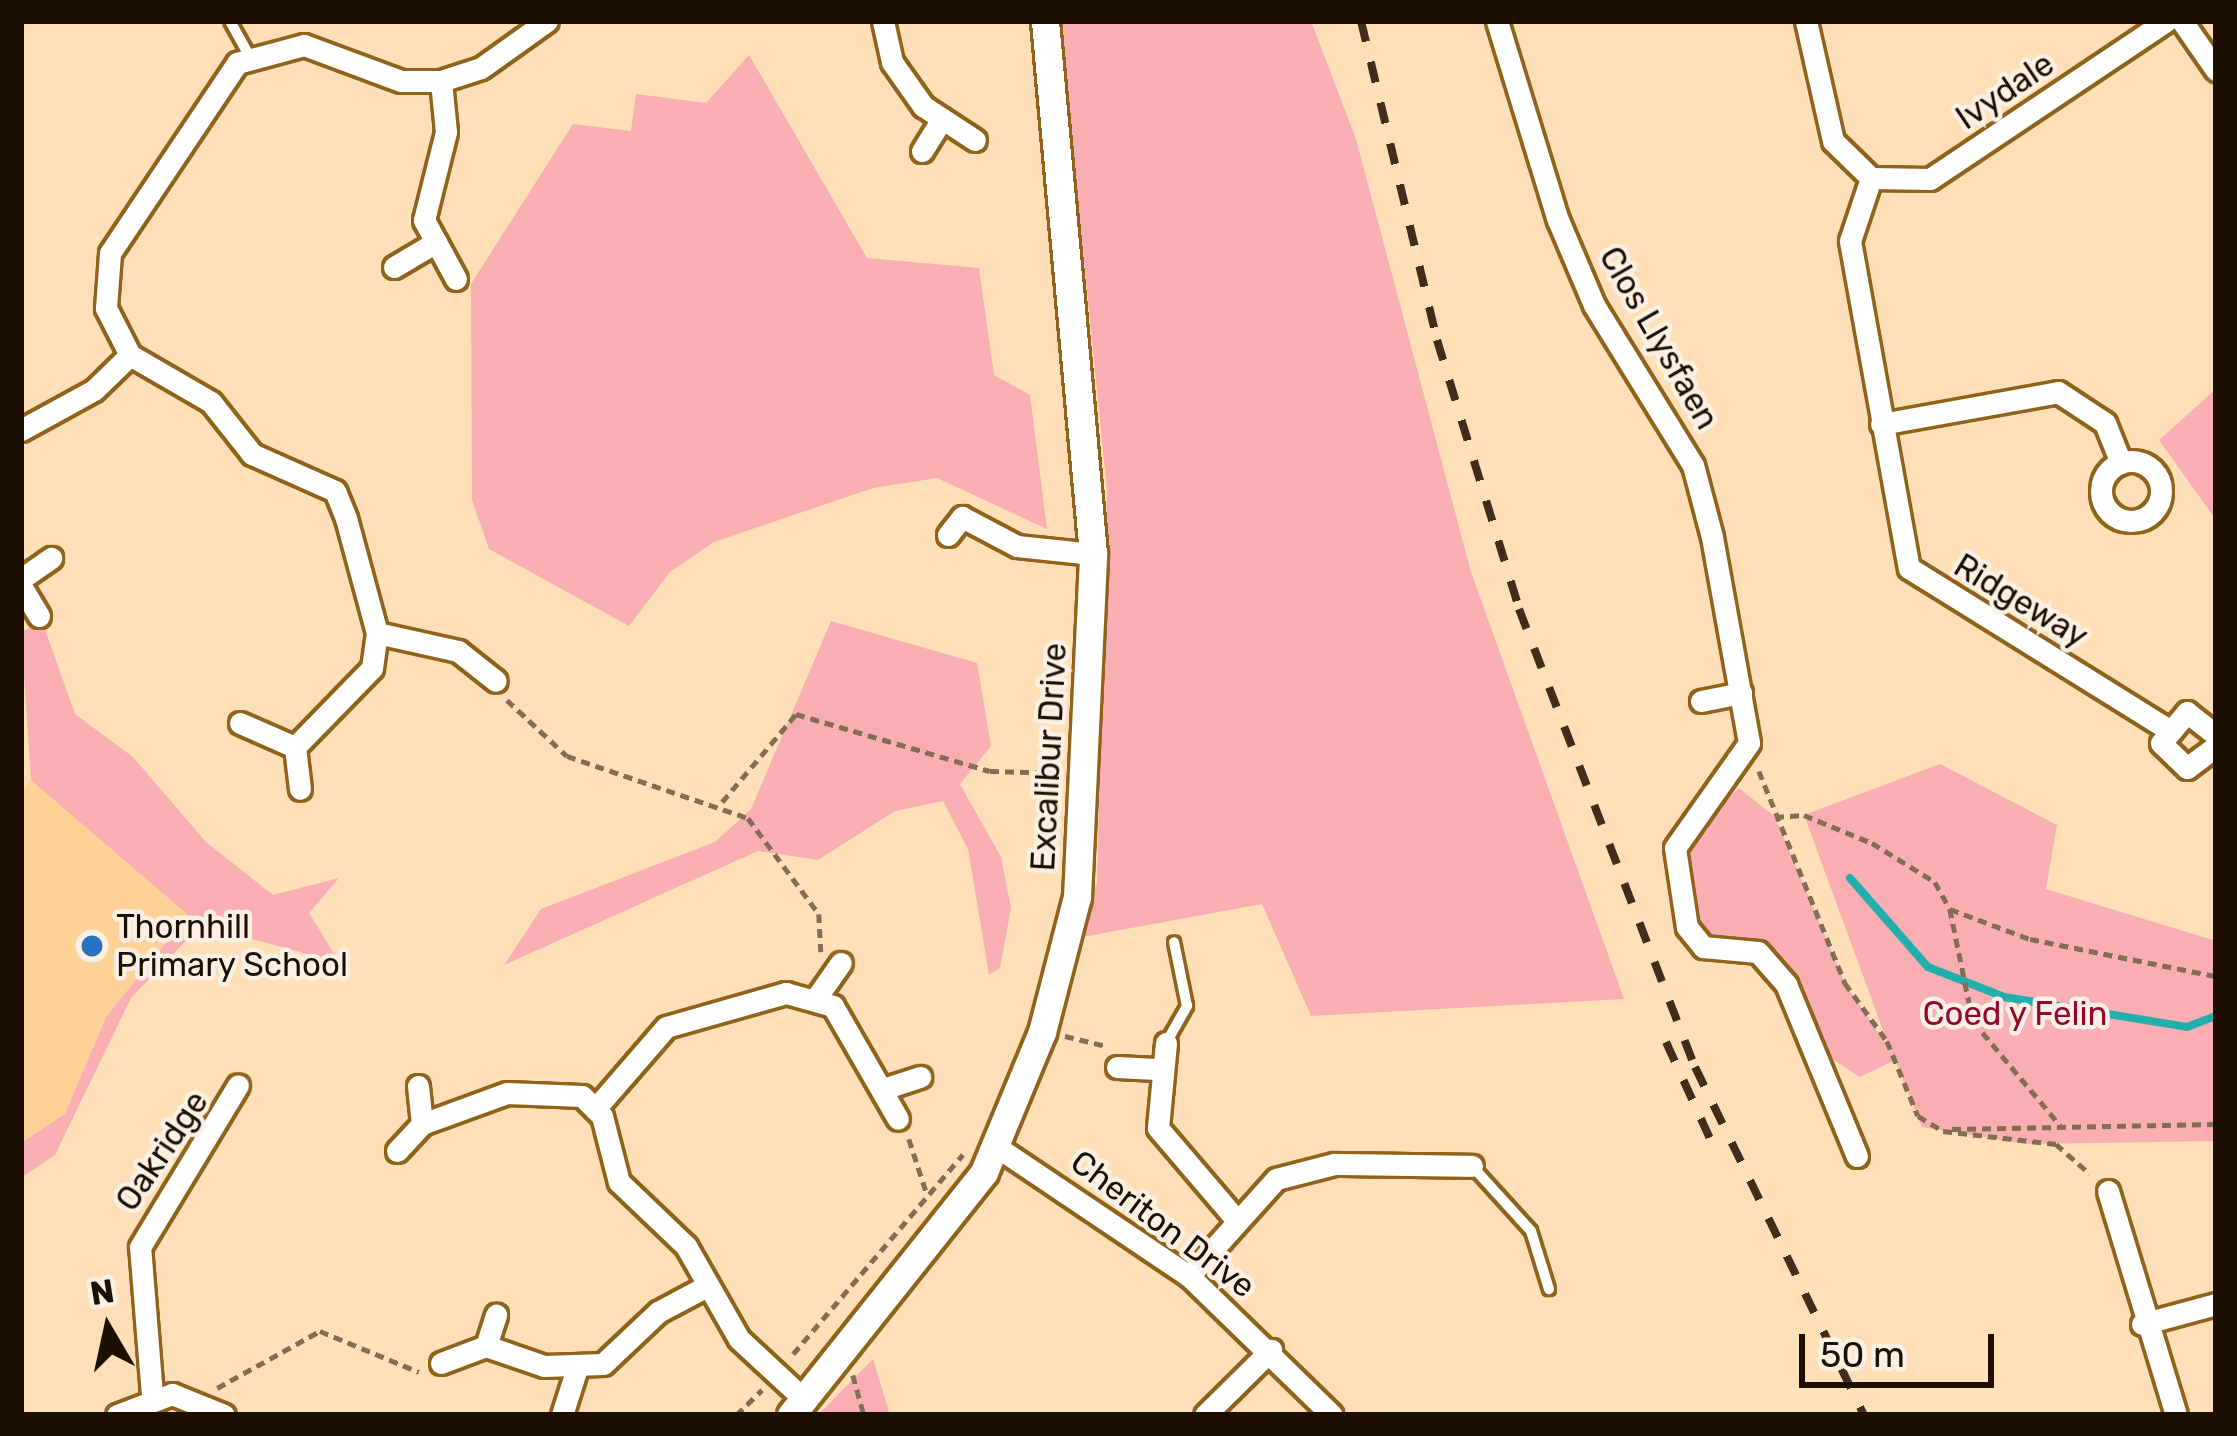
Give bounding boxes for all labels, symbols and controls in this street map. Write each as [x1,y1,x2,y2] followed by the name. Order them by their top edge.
[1949,44,2061,138] street label: Ivydale
[1591,240,1727,436] street label: Clos Llysfaen
[1947,546,2095,656] street label: Ridgeway
[1023,641,1075,873] street label: Excalibur Drive
[116,907,349,985] place label: Thornhill Primary School
[79,933,105,959] marker: Thornhill Primary School
[1922,994,2108,1034] park label: Coed y Felin
[108,1084,216,1218] street label: Oakridge
[1063,1142,1263,1306] street label: Cheriton Drive
[48,1268,168,1388] north arrow
[88,1271,117,1313] text: N
[1805,1310,2000,1384] scale bar
[1820,1333,1905,1376] text: 50 m

